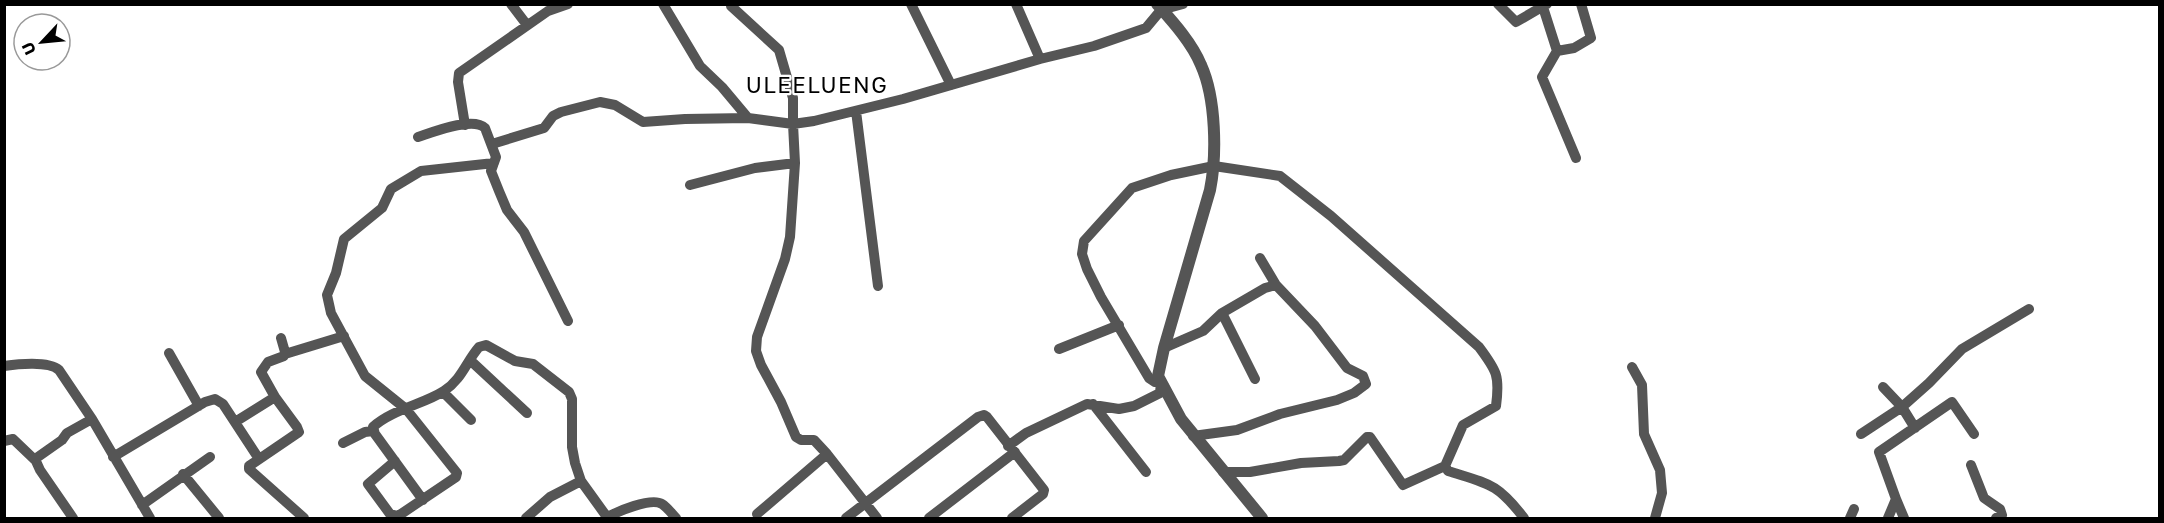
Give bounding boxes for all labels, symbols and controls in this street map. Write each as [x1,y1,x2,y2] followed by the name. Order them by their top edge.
[12,12,72,72] north arrow
[17,39,40,58] text: U
[746,71,888,98] district label: ULEELUENG

